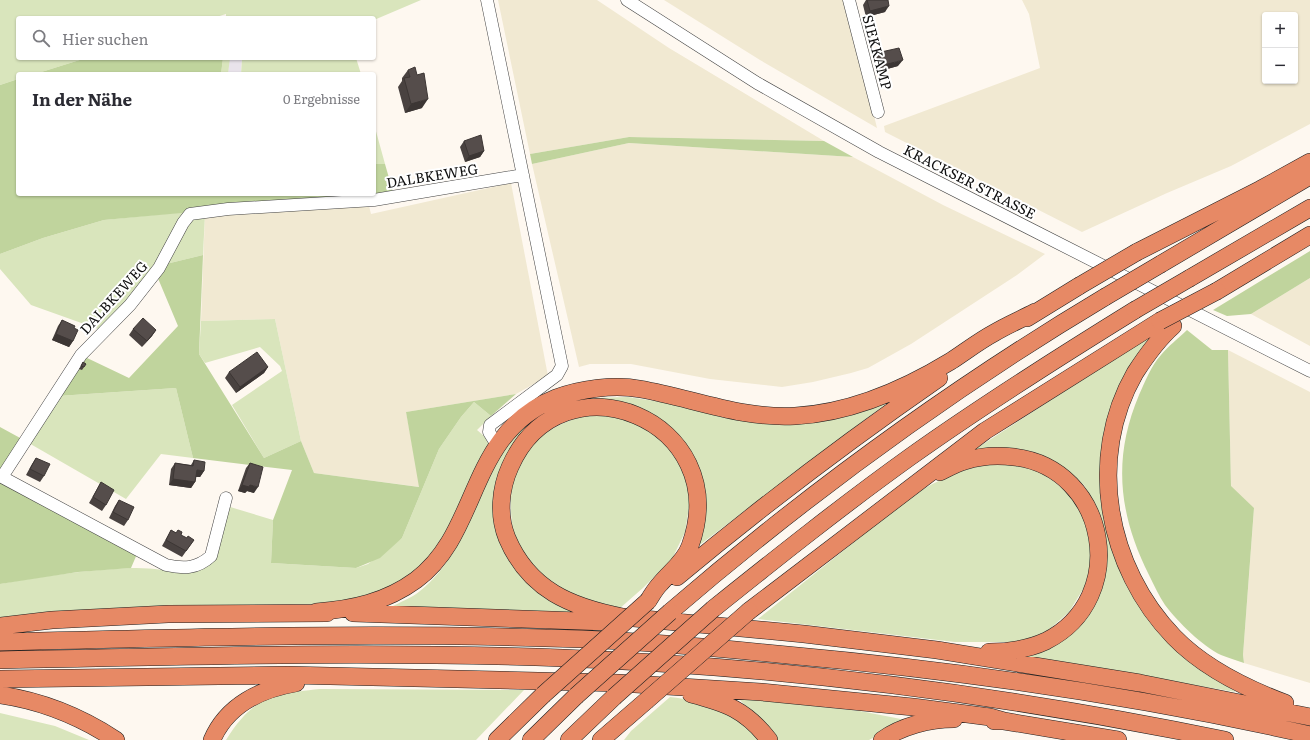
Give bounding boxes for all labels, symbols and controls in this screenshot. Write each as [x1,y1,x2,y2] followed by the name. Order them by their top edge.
[858,12,898,92] street label: SIEKKAMP
[1262,12,1298,84] map controls
[1262,12,1298,48] button: +
[16,16,376,60] search box
[30,27,52,49] icon: search
[62,27,148,50] text: Hier suchen
[1262,48,1298,84] button: −
[32,86,132,111] text: In der Nähe
[283,89,360,108] text: 0 Ergebnisse
[900,139,1040,223] street label: KRACKSER STRASSE
[385,158,480,192] street label: DALBKEWEG
[75,256,152,338] street label: DALBKEWEG

